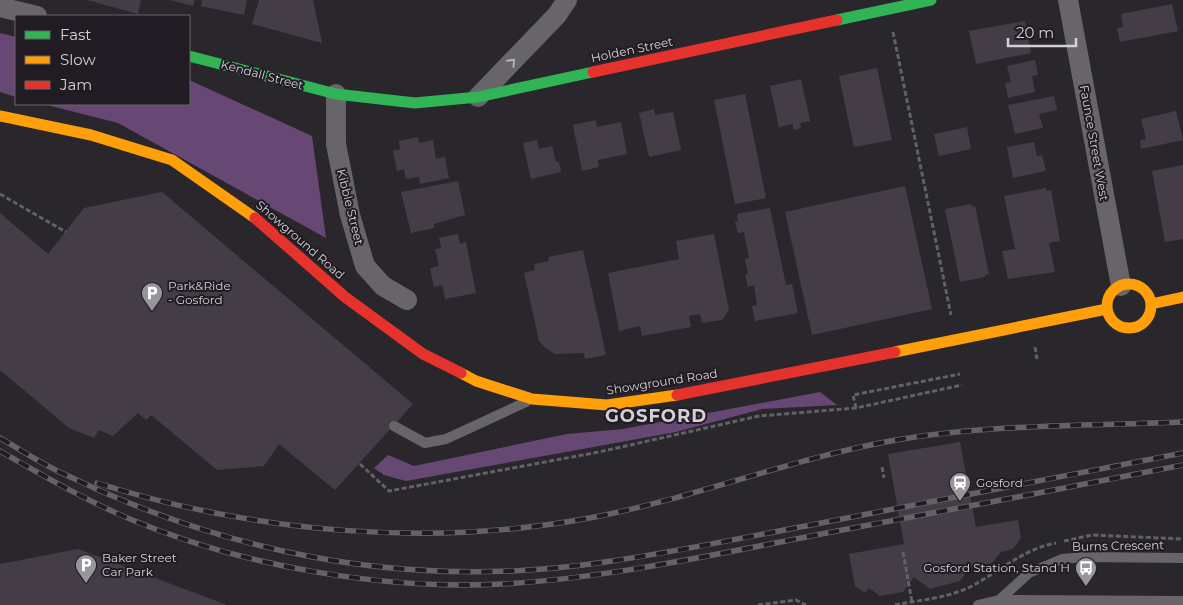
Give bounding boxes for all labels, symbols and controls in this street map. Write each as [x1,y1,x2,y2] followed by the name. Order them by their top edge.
[15,15,190,105] legend
[1008,15,1076,47] scale bar
[1016,23,1054,42] text: 20 m
[60,25,91,44] text: Fast
[590,33,674,66] street label: Holden Street
[60,50,96,69] text: Slow
[219,56,305,93] street label: Kendall Street
[506,58,515,67] one-way arrow
[59,75,92,94] text: Jam
[1077,84,1112,202] street label: Faunce Street West
[334,167,367,247] street label: Kibble Street
[253,197,348,282] street label: Showground Road
[168,278,231,307] place label: Park&Ride - Gosford
[140,281,164,312] parking icon: Park&Ride - Gosford
[605,365,719,398] street label: Showground Road
[605,405,707,427] district label: GOSFORD
[948,471,972,502] station icon: Gosford
[976,475,1023,490] place label: Gosford
[1072,537,1164,554] street label: Burns Crescent
[102,550,177,579] place label: Baker Street Car Park
[74,553,98,584] parking icon: Baker Street Car Park
[1074,556,1098,587] bus stop icon: Gosford Station, Stand H
[923,560,1070,575] place label: Gosford Station, Stand H

